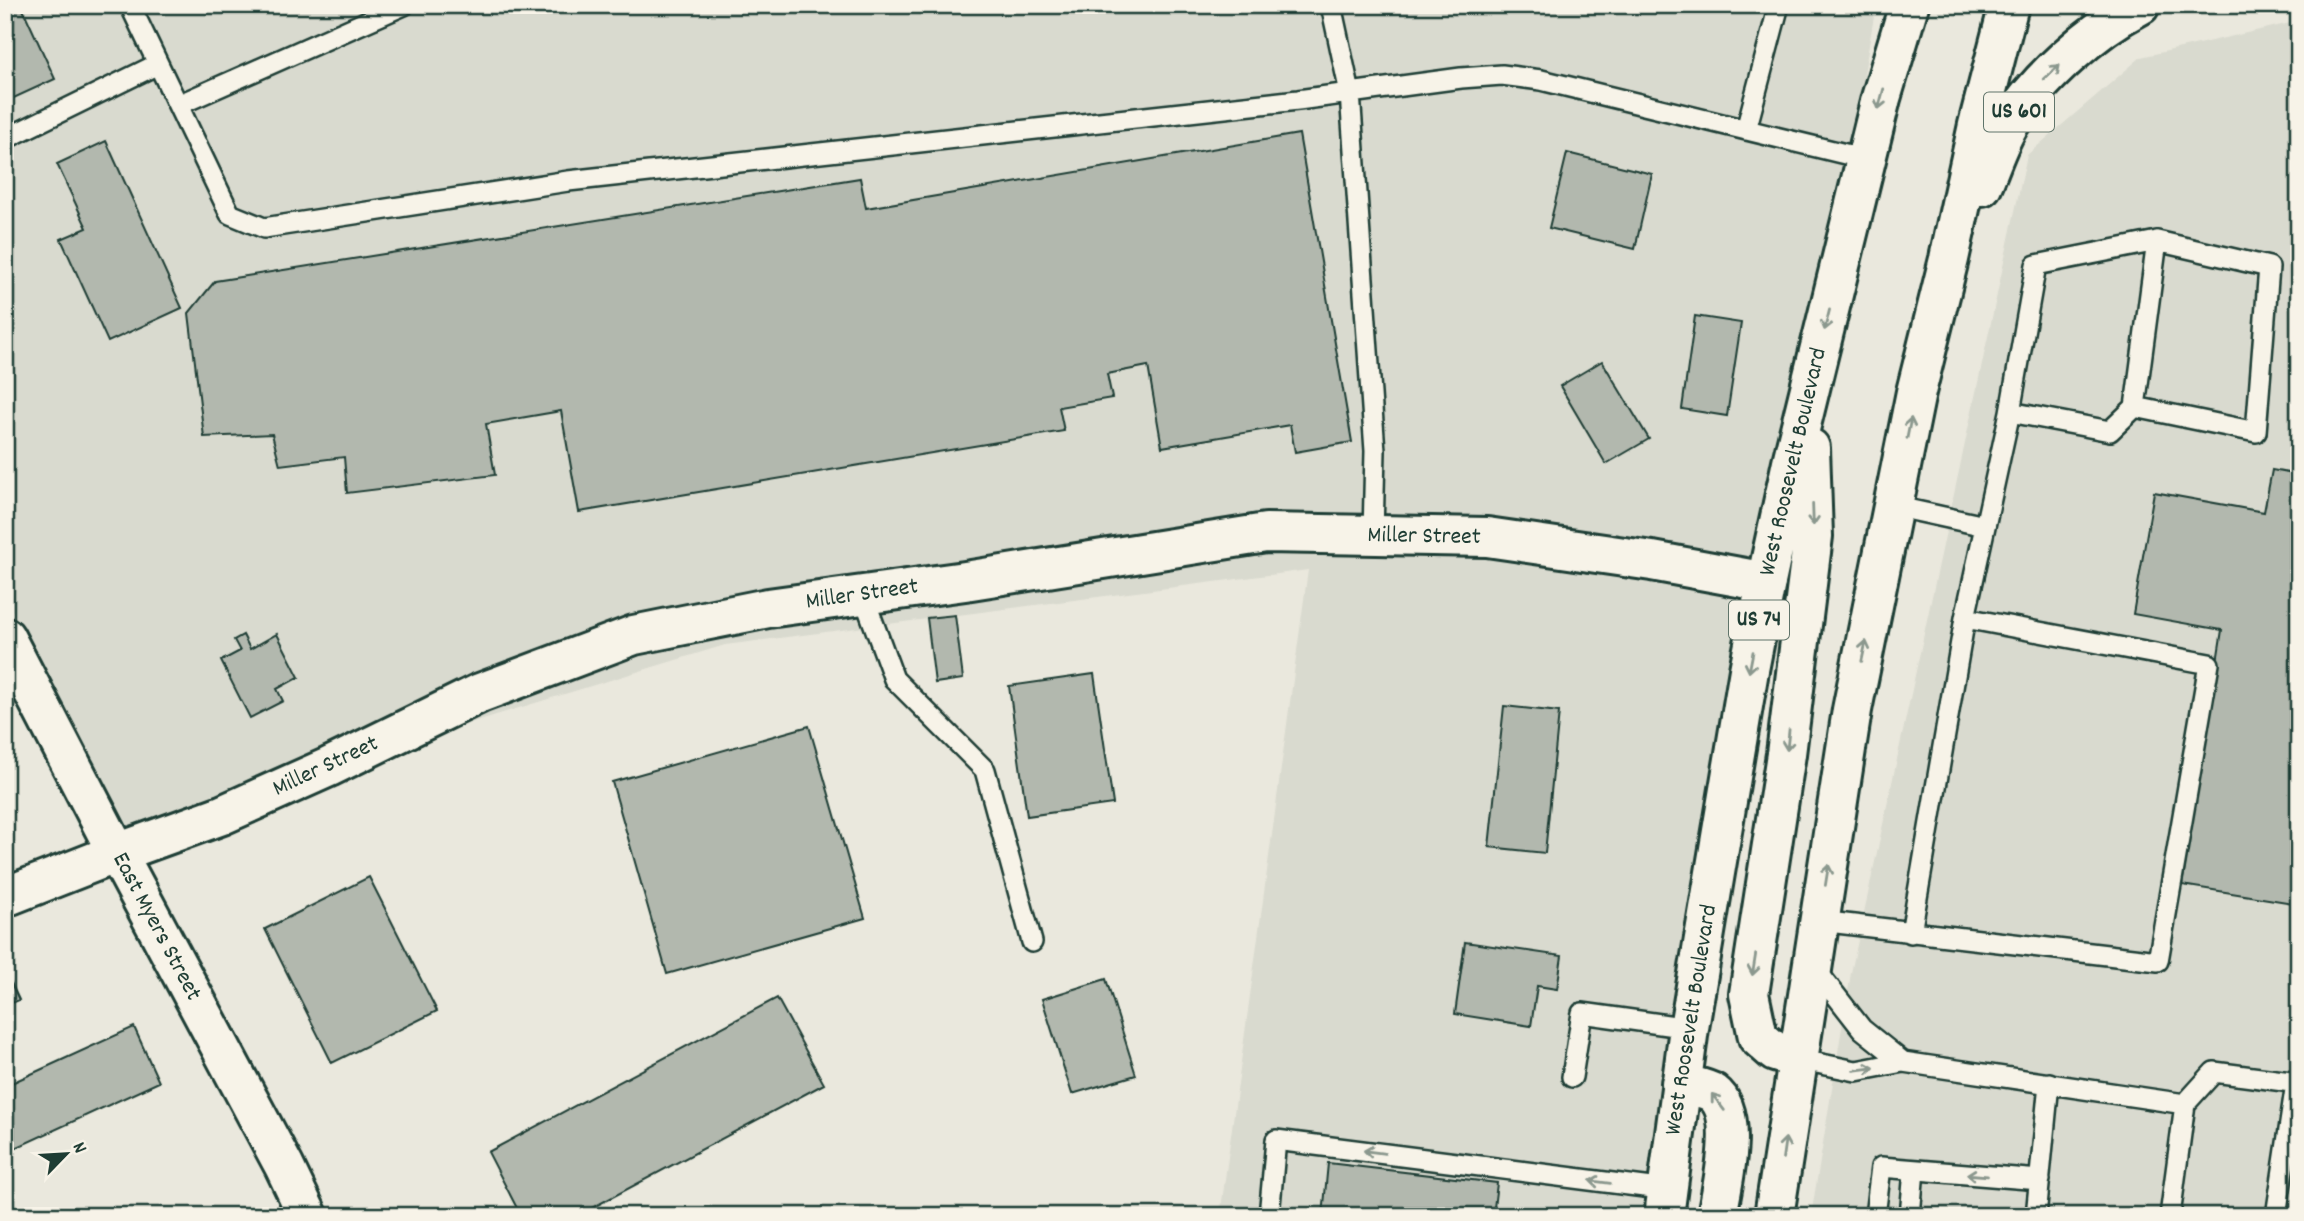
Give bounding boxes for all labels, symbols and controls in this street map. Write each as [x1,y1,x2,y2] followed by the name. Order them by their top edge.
[2043,64,2061,80] one-way arrow
[1874,88,1887,110] one-way arrow
[1984,92,2054,132] road number: US 601
[1820,308,1833,331] one-way arrow
[1751,345,1837,579] street label: West Roosevelt Boulevard
[1903,417,1917,440] one-way arrow
[1806,503,1819,526] one-way arrow
[1367,519,1481,555] street label: Miller Street
[804,570,921,620] street label: Miller Street
[1729,600,1789,640] road number: US 74
[1858,640,1872,663] one-way arrow
[1743,650,1757,673] one-way arrow
[268,728,385,806] street label: Miller Street
[1781,729,1794,751] one-way arrow
[103,847,210,1007] street label: East Myers Street
[1821,864,1834,887] one-way arrow
[1657,902,1727,1138] street label: West Roosevelt Boulevard
[1747,953,1760,976] one-way arrow
[1852,1062,1875,1075] one-way arrow
[1711,1093,1726,1112] one-way arrow
[32,1120,102,1190] north arrow
[1778,1137,1791,1160] one-way arrow
[64,1138,92,1158] text: N
[1364,1146,1386,1159] one-way arrow
[1966,1168,1989,1181] one-way arrow
[1589,1175,1612,1188] one-way arrow

